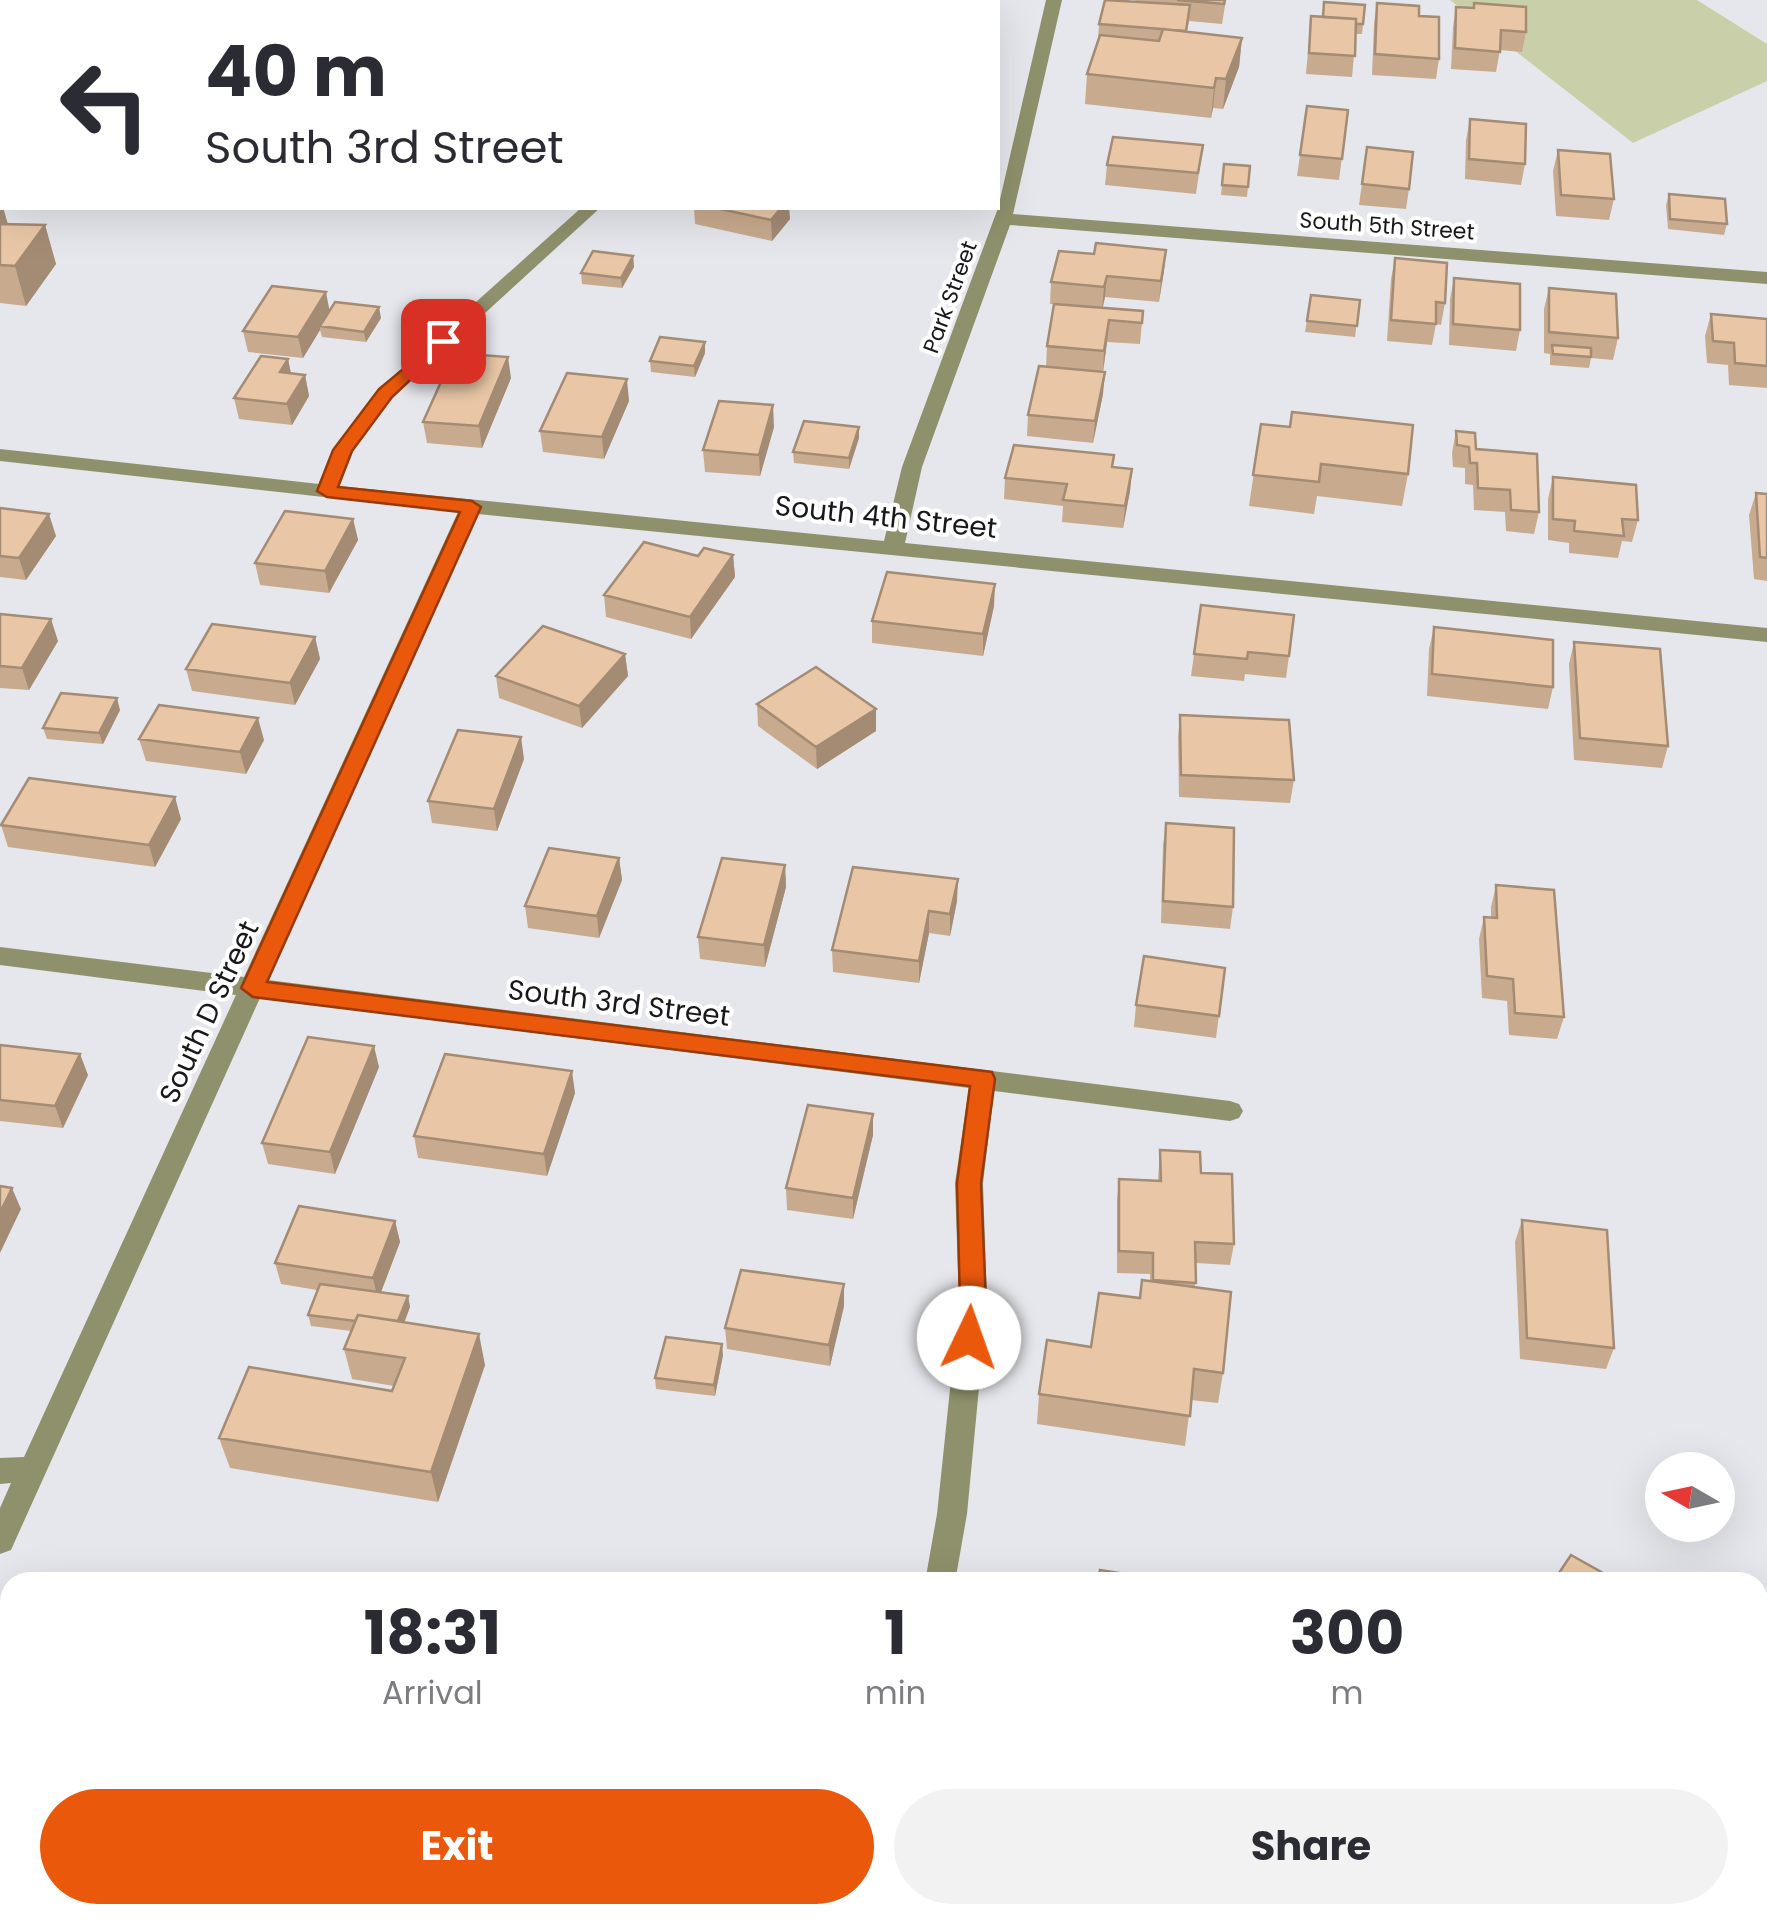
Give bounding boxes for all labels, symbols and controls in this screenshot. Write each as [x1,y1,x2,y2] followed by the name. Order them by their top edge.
[205,22,387,121] text: 40 m
[40,40,170,170] icon: left
[205,116,564,179] text: South 3rd Street
[1299,204,1475,248] street label: South 5th Street
[915,237,985,357] street label: Park Street
[401,299,486,384] pin
[416,314,471,369] icon: arrive
[773,486,999,548] street label: South 4th Street
[150,914,268,1110] street label: South D Street
[506,970,732,1036] street label: South 3rd Street
[917,1286,1021,1390] position arrow
[1645,1452,1735,1542] north arrow
[1645,1452,1735,1542] map controls
[364,1591,501,1675] text: 18:31
[884,1591,907,1675] text: 1
[1290,1591,1404,1675] text: 300
[382,1670,483,1715] text: Arrival
[865,1670,926,1715] text: min
[1331,1670,1363,1715] text: m
[40,1789,874,1904] button: Exit
[894,1789,1728,1904] button: Share

